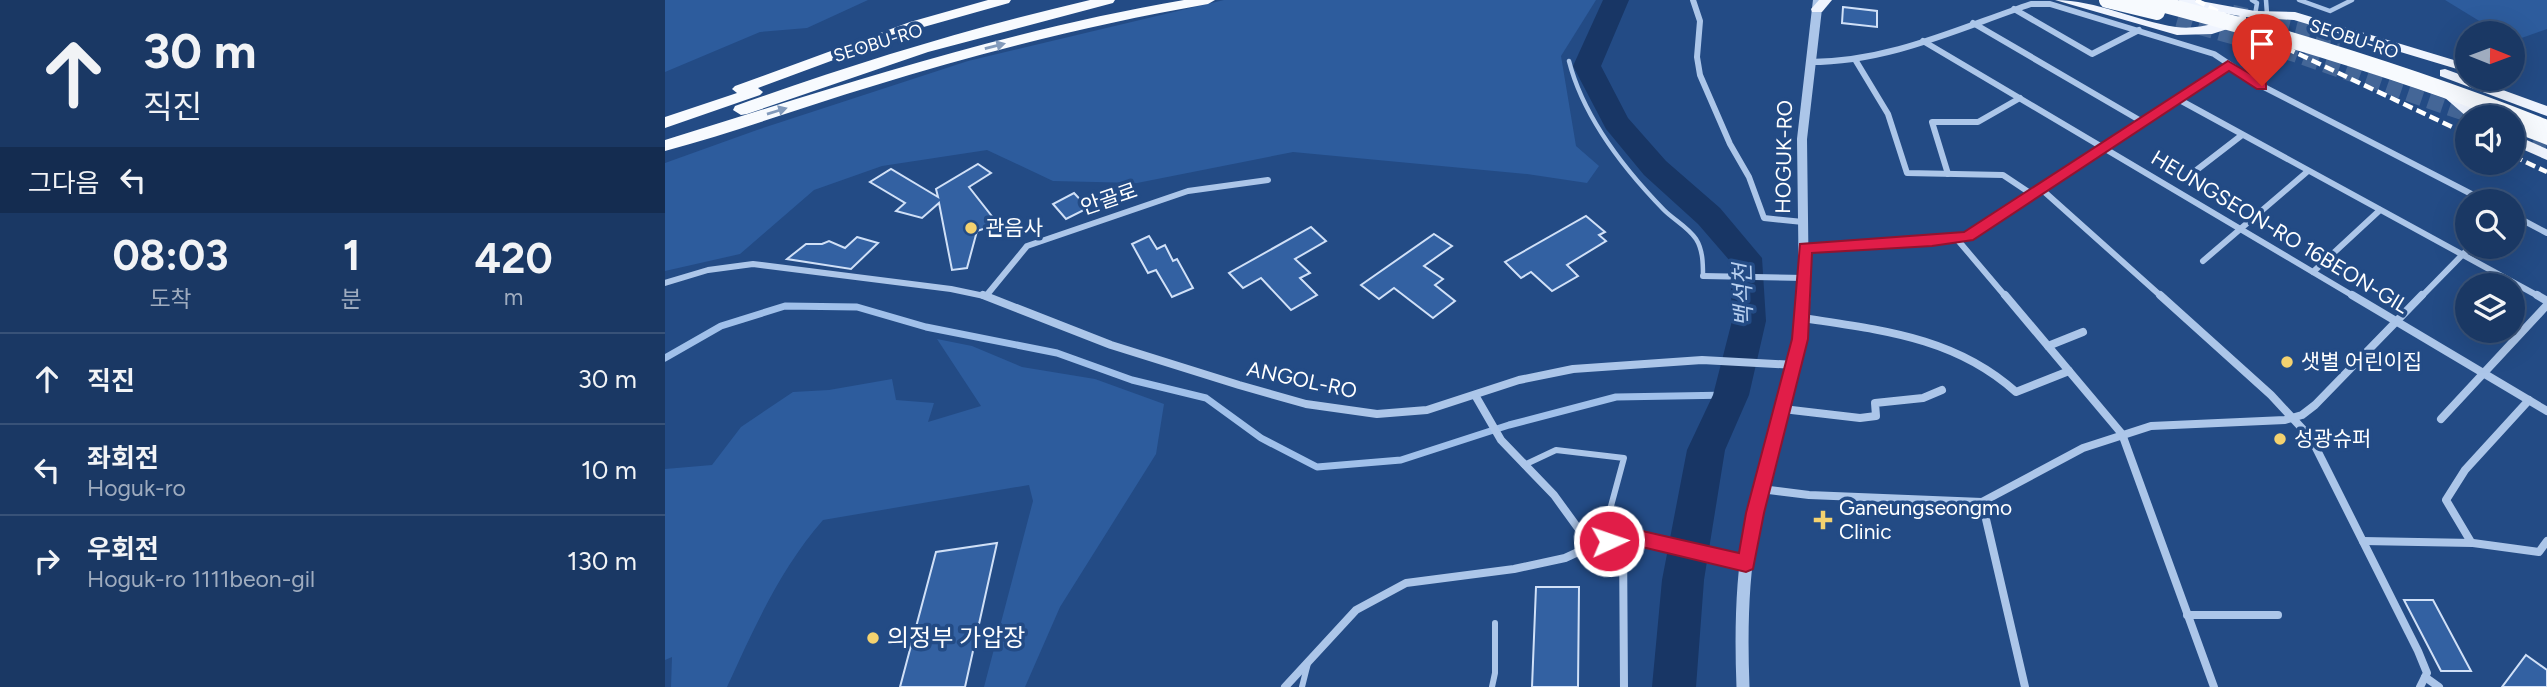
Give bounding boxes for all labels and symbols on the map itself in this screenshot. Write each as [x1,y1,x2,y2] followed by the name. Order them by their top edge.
[2232,14,2292,86] pin
[2307,14,2401,64] street label: SEOBU-RO
[831,19,925,67] street label: SEOBU-RO
[2455,21,2525,91] north arrow
[984,40,1006,51] one-way arrow
[1770,100,1797,214] street label: HOGUK-RO
[767,106,788,116] one-way arrow
[2147,145,2414,319] street label: HEUNGSEON-RO 16BEON-GIL
[1077,177,1140,220] street label: 안골로
[985,215,1043,240] place label: 관음사
[963,220,979,236] marker: 관음사
[1728,260,1758,327] water label: 백석천
[2301,349,2422,374] place label: 샛별 어린이집
[2279,354,2295,370] marker: 샛별 어린이집
[1245,356,1359,403] street label: ANGOL-RO
[2294,426,2371,451] place label: 성광슈퍼
[2272,431,2288,447] marker: 성광슈퍼
[1839,495,2012,544] place label: Ganeungseongmo Clinic
[1572,504,1646,578] position arrow
[1813,510,1833,530] marker: Ganeungseongmo Clinic
[887,623,1025,652] place label: 의정부 가압장
[865,630,881,646] marker: 의정부 가압장

